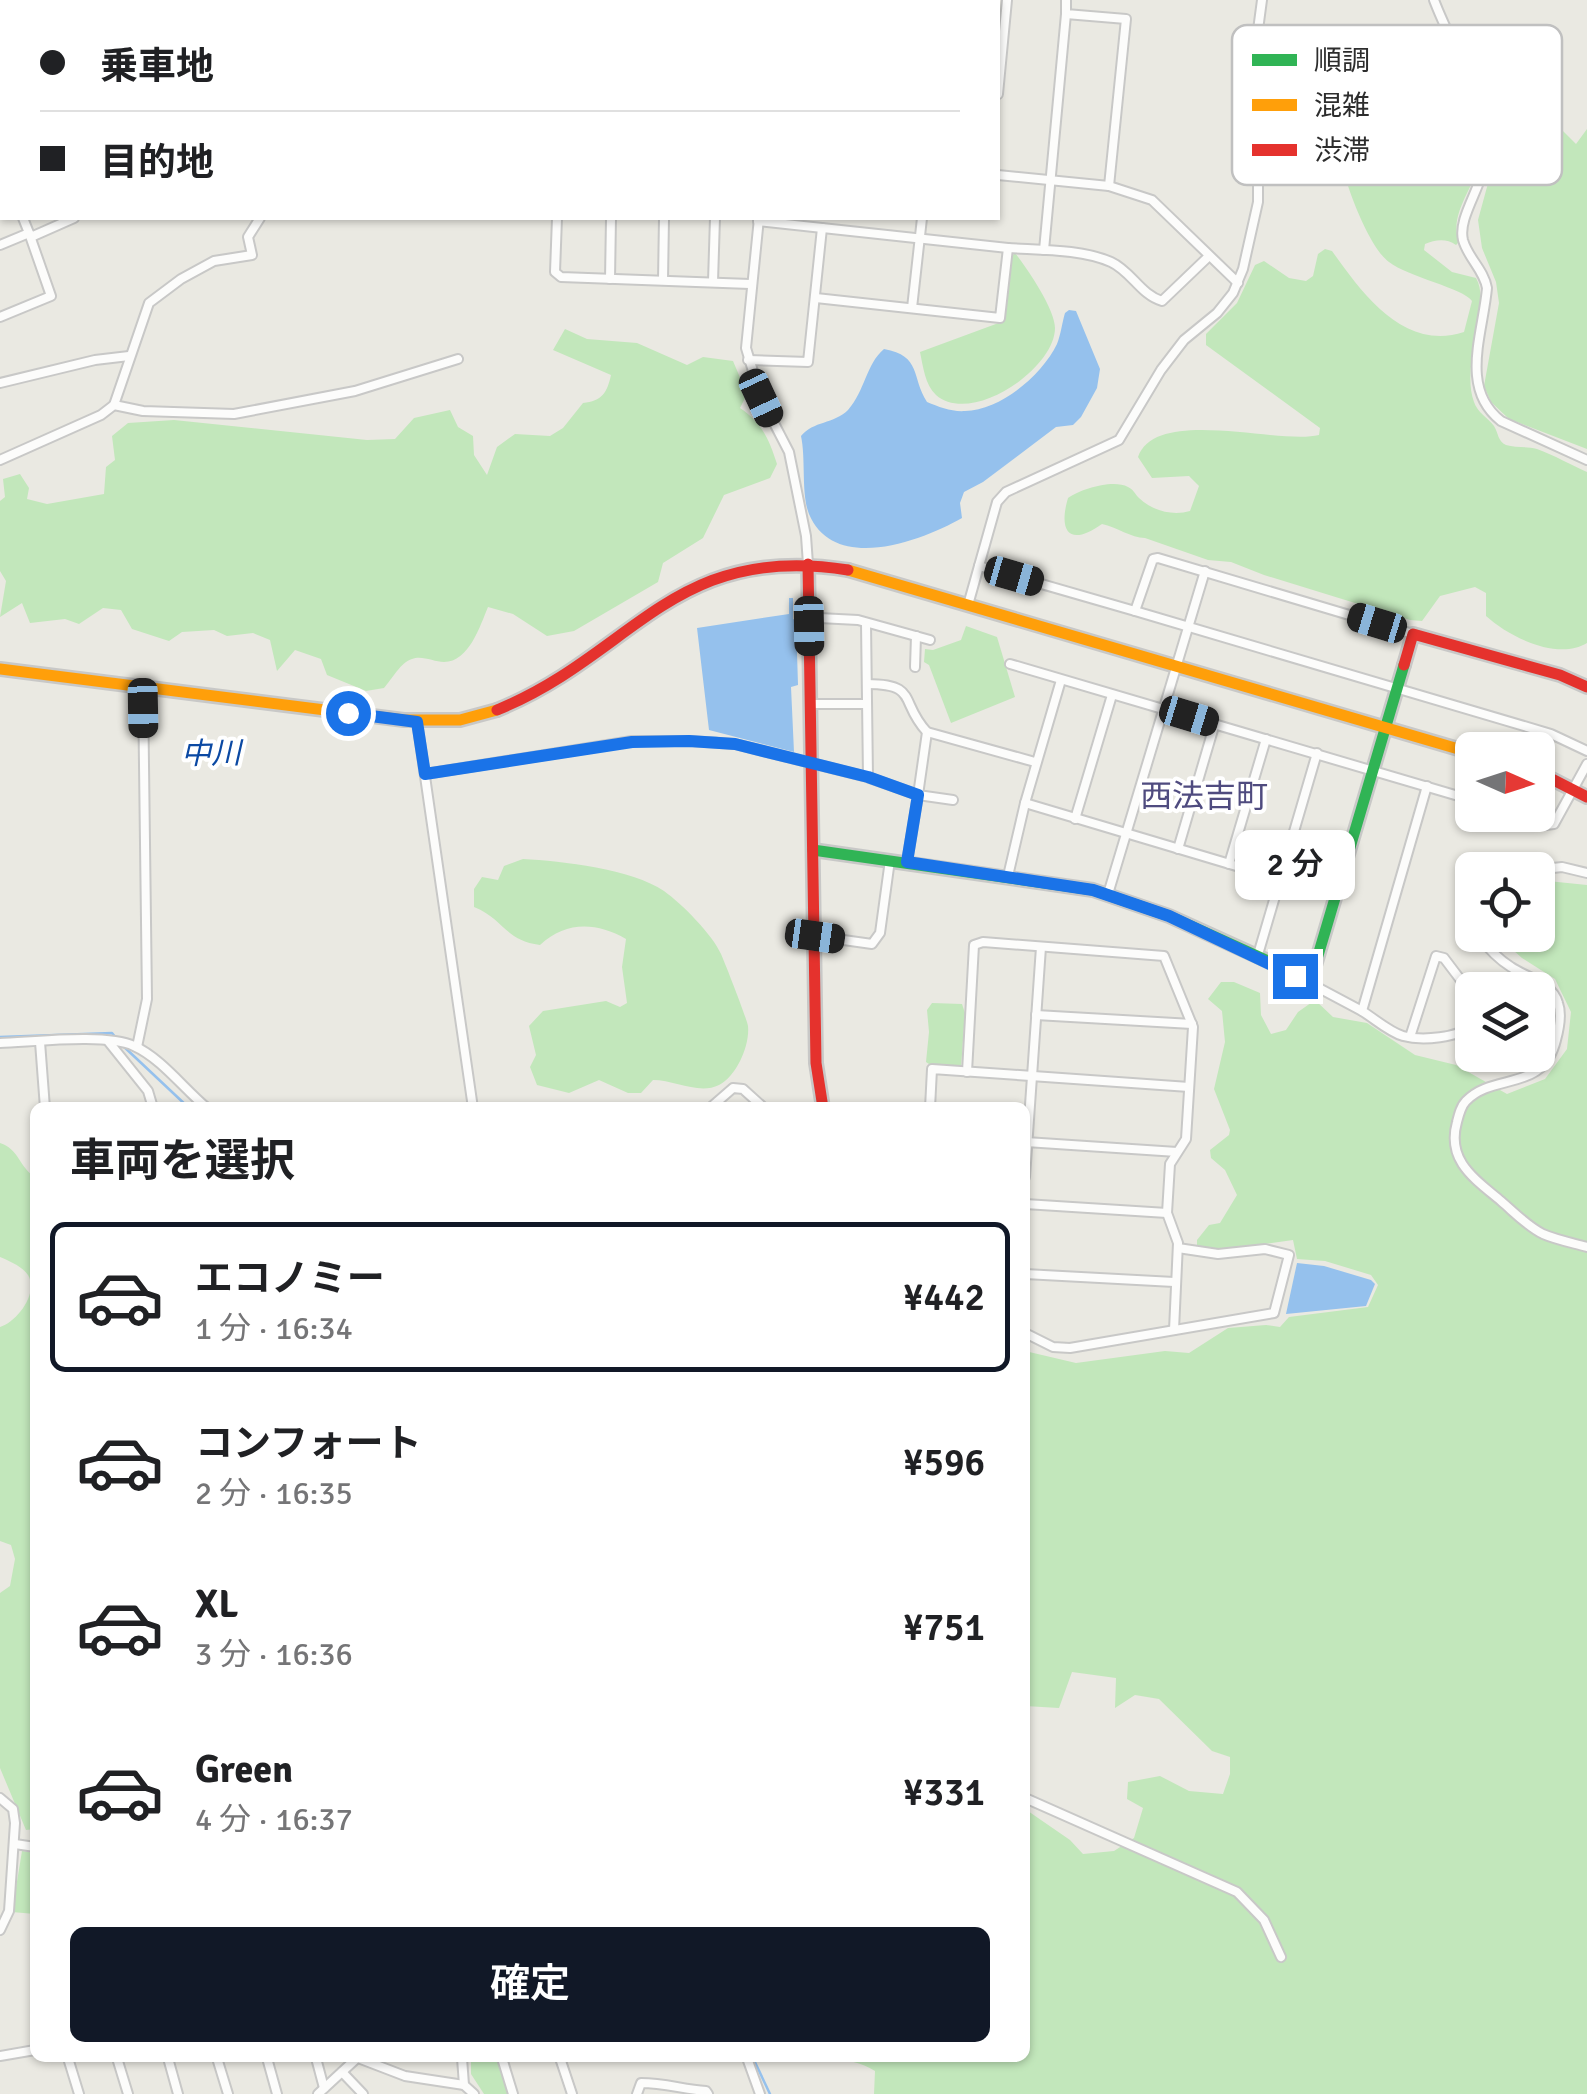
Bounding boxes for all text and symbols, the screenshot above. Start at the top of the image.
legend [1232,25,1562,185]
text: 乗車地 [100,43,214,90]
text: 順調 [1314,44,1370,78]
text: 混雑 [1314,89,1370,123]
text: 渋滞 [1314,134,1370,168]
text: 目的地 [100,139,214,186]
car [735,364,787,432]
car [981,553,1047,599]
car [793,596,825,656]
car [1344,600,1410,646]
car [127,678,159,738]
route start [326,691,371,736]
car [1156,693,1222,739]
north arrow [1455,732,1555,832]
map controls [1455,732,1555,1072]
water label: 中川 [181,735,244,773]
district label: 西法吉町 [1140,777,1268,816]
callout: 2 分 [1235,831,1355,901]
text: 2 分 [1267,845,1323,884]
button: locate [1455,852,1555,952]
car [783,917,847,955]
route end [1273,954,1318,999]
button: layers [1455,972,1555,1072]
text: 車両を選択 [70,1134,295,1189]
icon: car [75,1252,165,1342]
text: エコノミー [195,1255,385,1302]
text: ¥442 [903,1274,985,1321]
text: 1 分 · 16:34 [195,1309,353,1348]
icon: car [75,1417,165,1507]
text: コンフォート [195,1420,422,1467]
text: ¥596 [903,1439,985,1486]
text: 2 分 · 16:35 [195,1474,353,1513]
text: XL [195,1581,238,1628]
icon: car [75,1582,165,1672]
text: ¥751 [903,1604,985,1651]
text: 3 分 · 16:36 [195,1635,353,1674]
text: Green [195,1746,293,1793]
icon: car [75,1747,165,1837]
text: ¥331 [903,1769,985,1816]
text: 4 分 · 16:37 [195,1800,353,1839]
button: 確定 [70,1927,990,2042]

